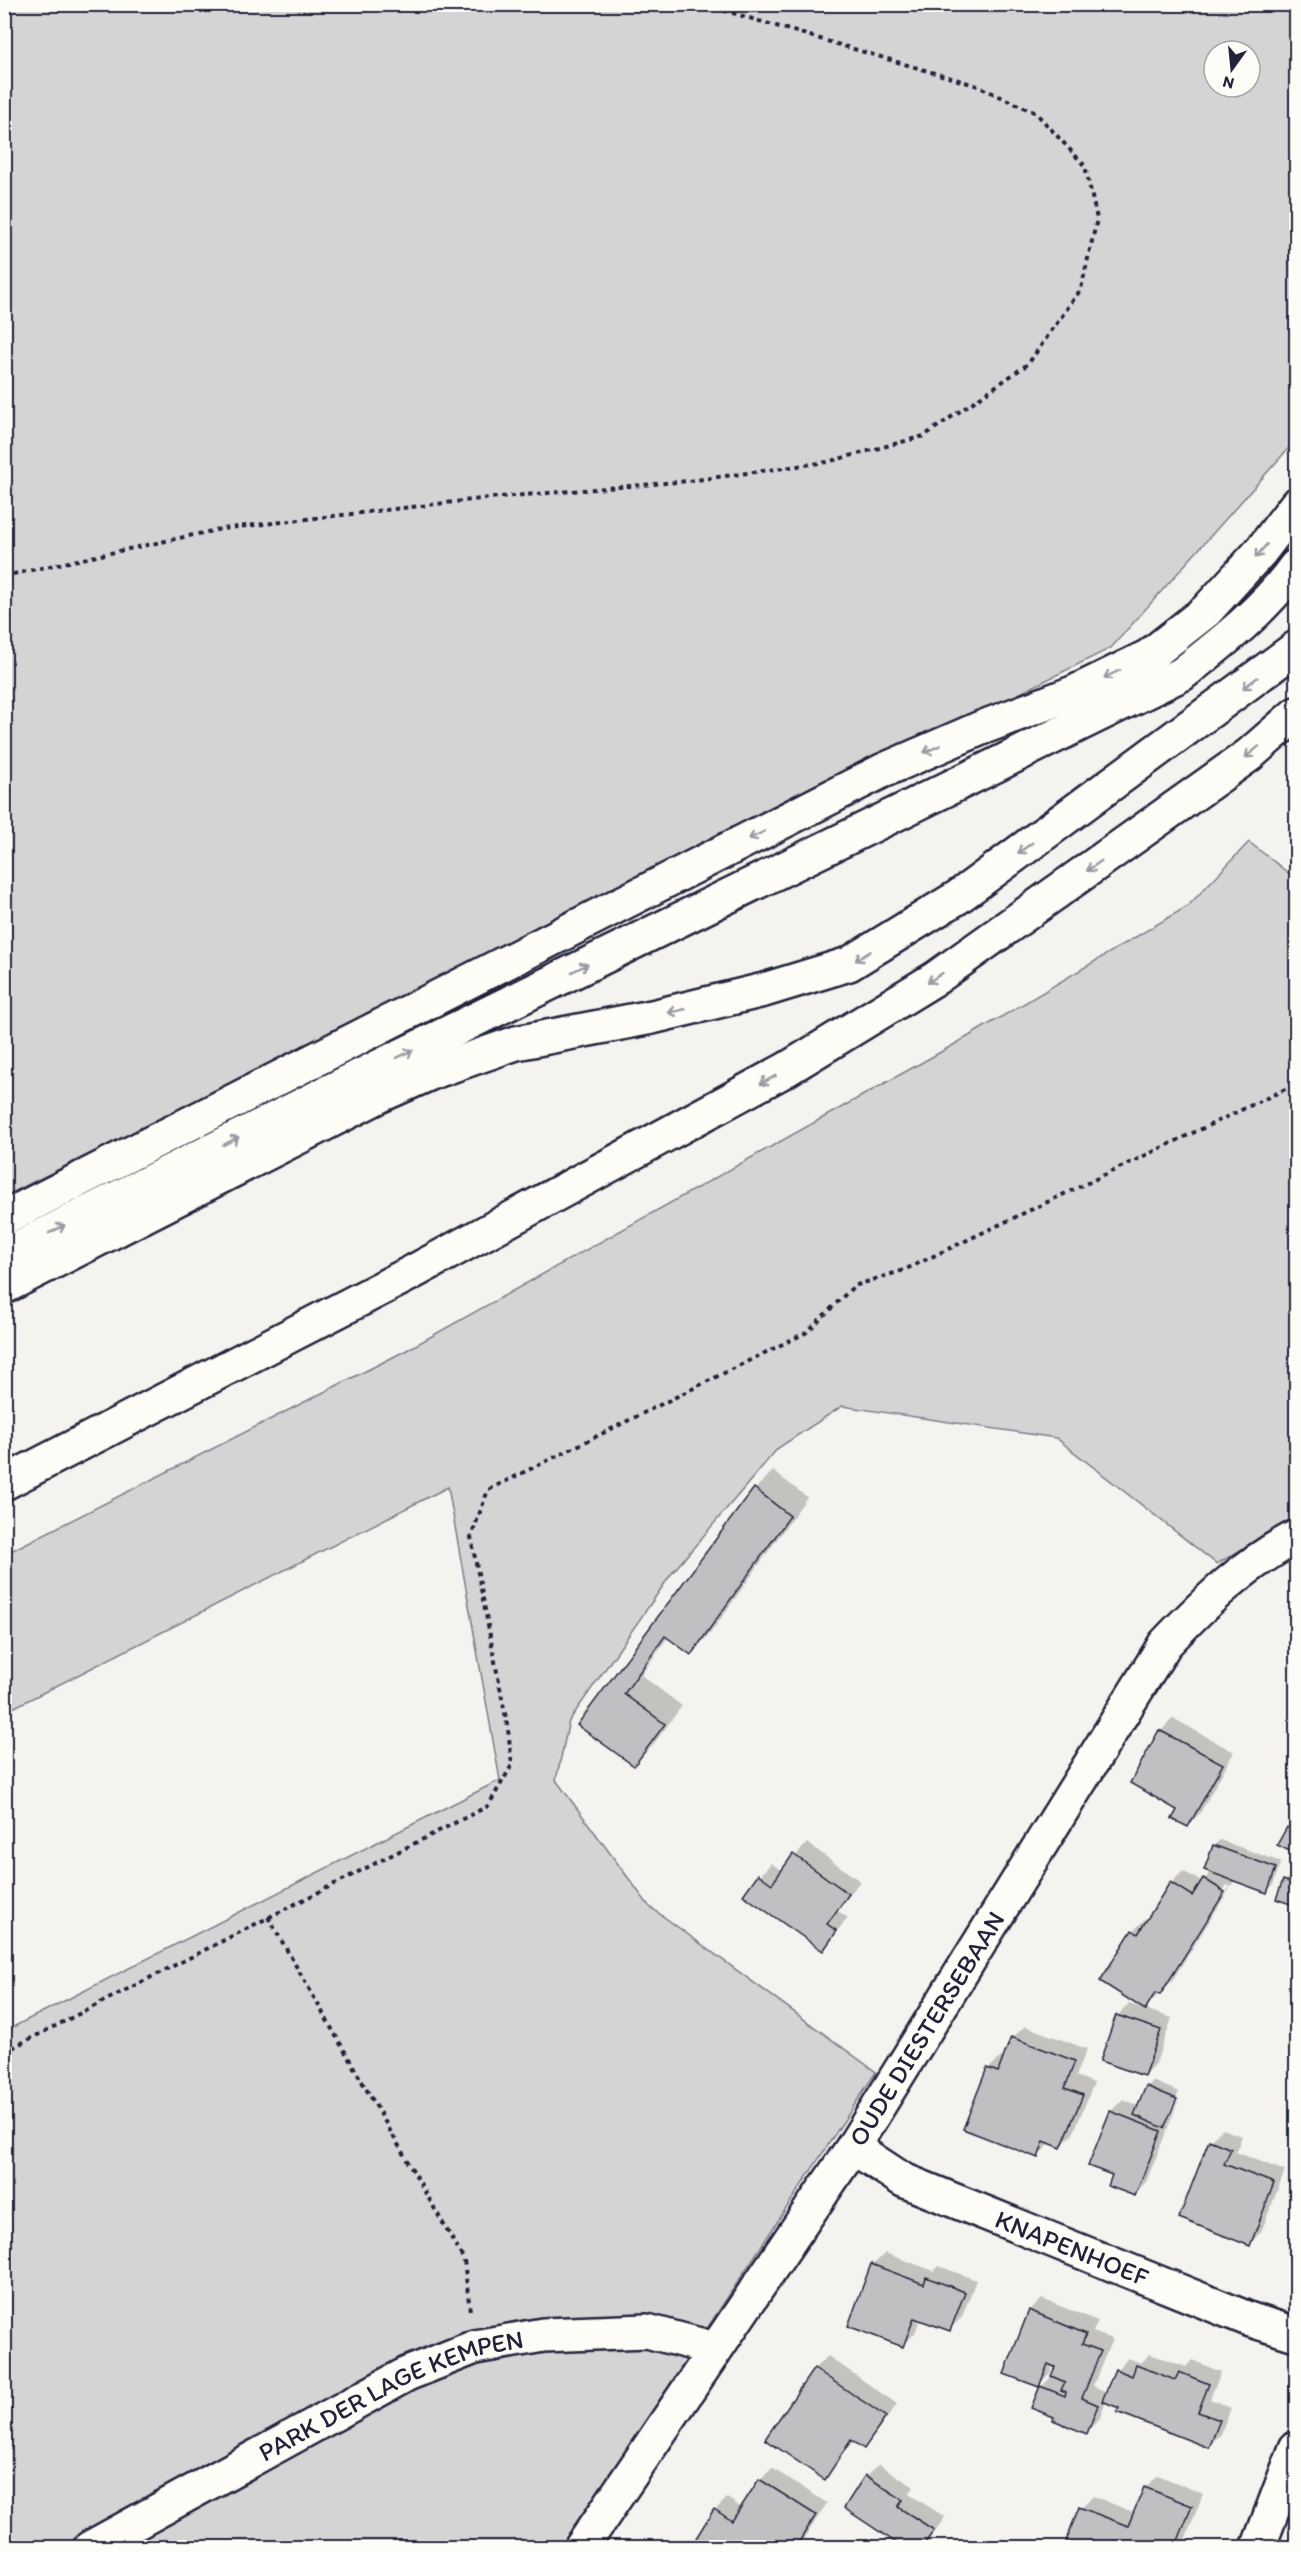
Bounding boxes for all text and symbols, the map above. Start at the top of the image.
north arrow [1202,39,1262,99]
text: N [1221,72,1236,94]
one-way arrow [1254,543,1267,559]
one-way arrow [1103,669,1121,680]
one-way arrow [1242,676,1258,689]
one-way arrow [923,744,941,756]
one-way arrow [1244,745,1260,758]
one-way arrow [748,829,766,841]
one-way arrow [1018,842,1034,854]
one-way arrow [1086,860,1102,872]
one-way arrow [855,950,872,962]
one-way arrow [571,962,589,974]
one-way arrow [926,972,943,985]
one-way arrow [667,1006,686,1018]
one-way arrow [396,1047,414,1059]
one-way arrow [760,1074,777,1086]
one-way arrow [221,1135,239,1146]
one-way arrow [47,1223,65,1234]
street label: OUDE DIESTERSEBAAN [842,1905,1011,2152]
street label: KNAPENHOEF [991,2203,1154,2293]
street label: PARK DER LAGE KEMPEN [253,2323,526,2468]

